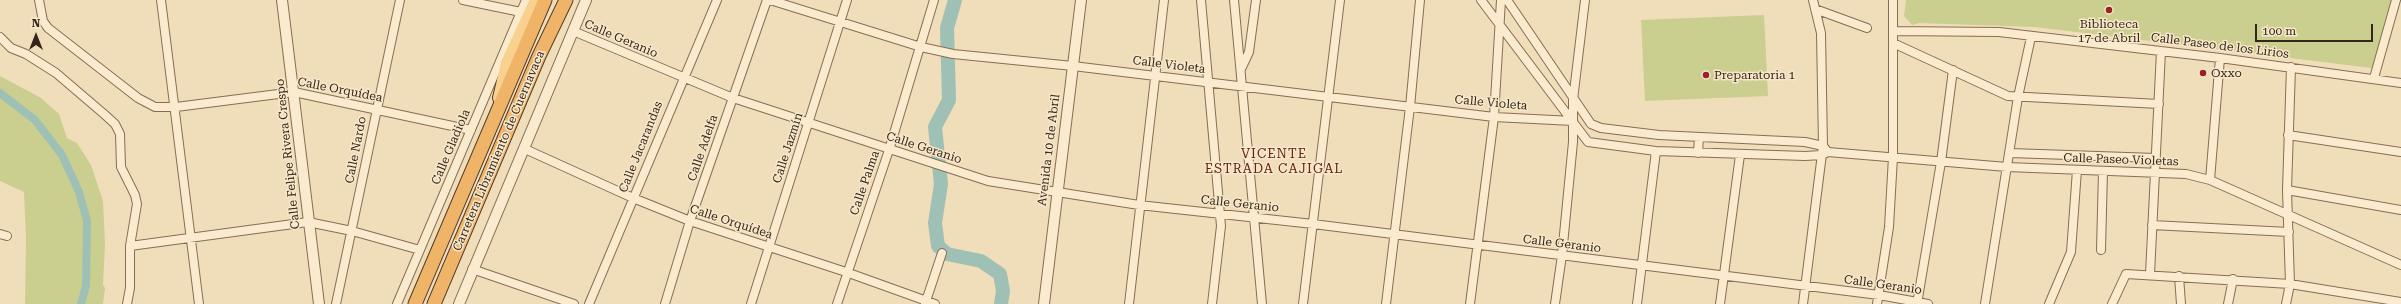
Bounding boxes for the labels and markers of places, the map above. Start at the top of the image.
marker: Biblioteca 17 de Abril [2104,5,2114,15]
place label: Biblioteca 17 de Abril [2078,17,2140,45]
place label: Oxxo [2211,66,2242,80]
place label: Preparatoria 1 [1714,68,1795,82]
marker: Oxxo [2198,68,2208,78]
marker: Preparatoria 1 [1701,70,1711,80]

